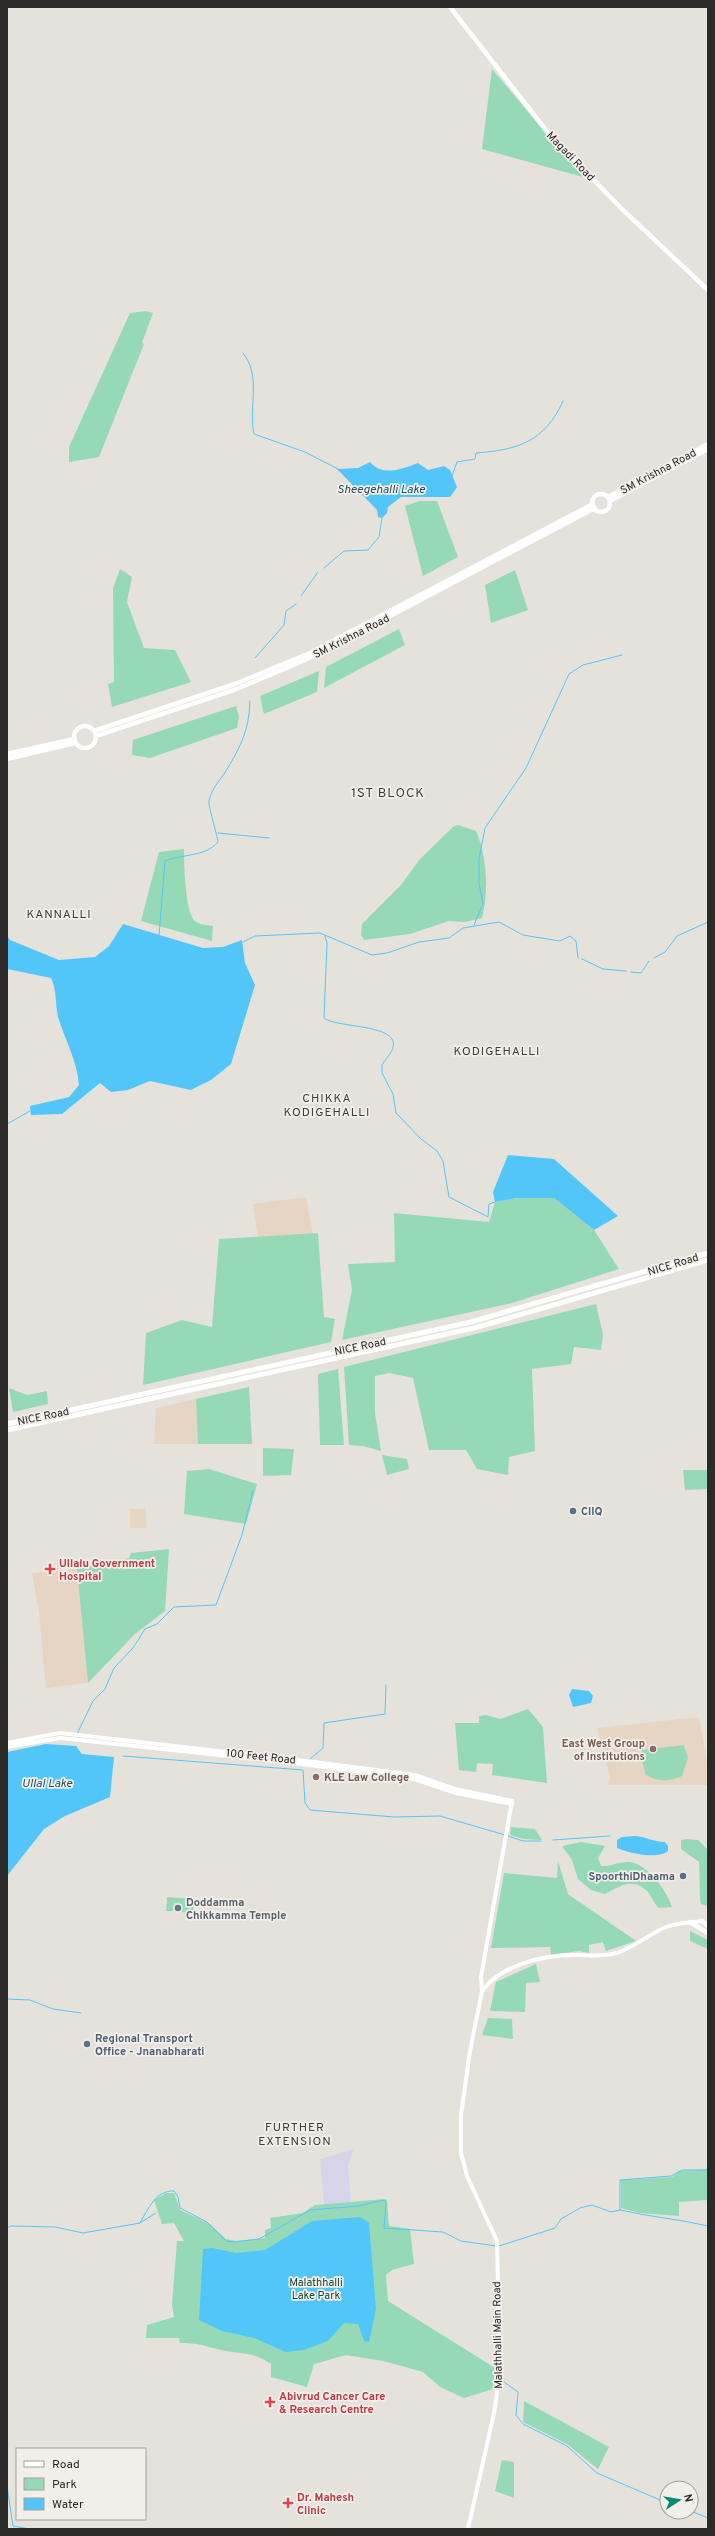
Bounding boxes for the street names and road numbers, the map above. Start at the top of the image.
street label: Magadi Road [543,129,597,184]
street label: SM Krishna Road [618,446,699,498]
street label: SM Krishna Road [311,612,392,662]
street label: NICE Road [646,1251,700,1279]
street label: NICE Road [333,1335,387,1359]
street label: NICE Road [16,1405,70,1429]
street label: 100 Feet Road [225,1746,297,1768]
street label: Malathhalli Main Road [490,2281,506,2389]

